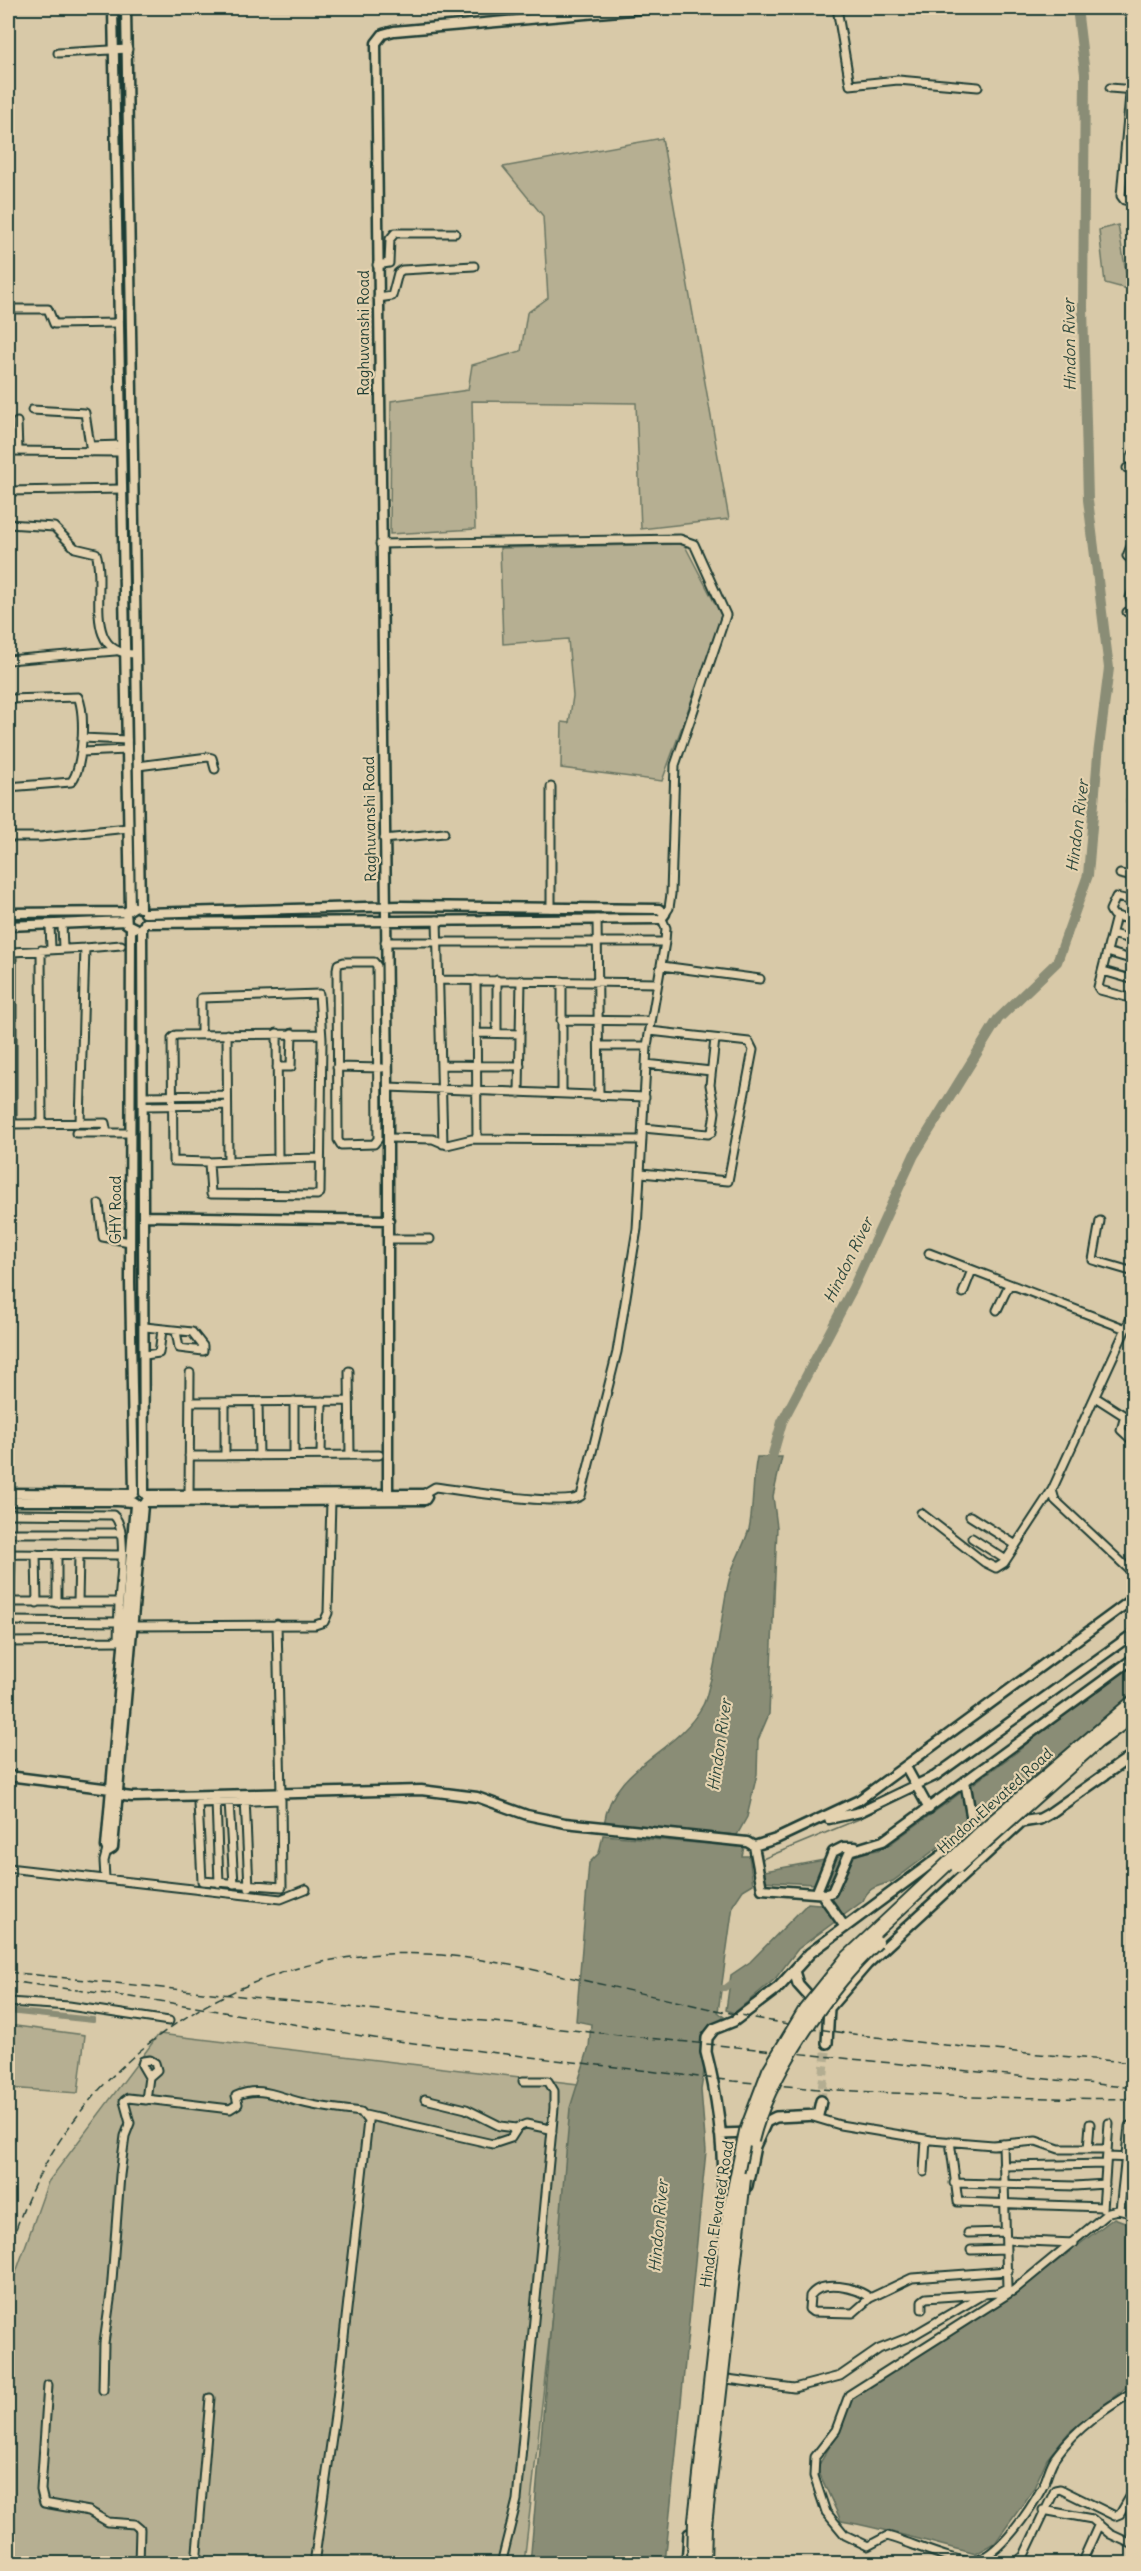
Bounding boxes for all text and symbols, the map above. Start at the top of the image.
street label: Raghuvanshi Road [354,270,373,396]
water label: Hindon River [1058,296,1080,391]
street label: Raghuvanshi Road [359,756,380,882]
water label: Hindon River [1061,776,1093,873]
street label: GHY Road [106,1175,125,1244]
water label: Hindon River [819,1212,878,1306]
water label: Hindon River [703,1695,736,1792]
street label: Hindon Elevated Road [933,1744,1056,1858]
street label: Hindon Elevated Road [695,2139,738,2289]
water label: Hindon River [644,2177,672,2273]

